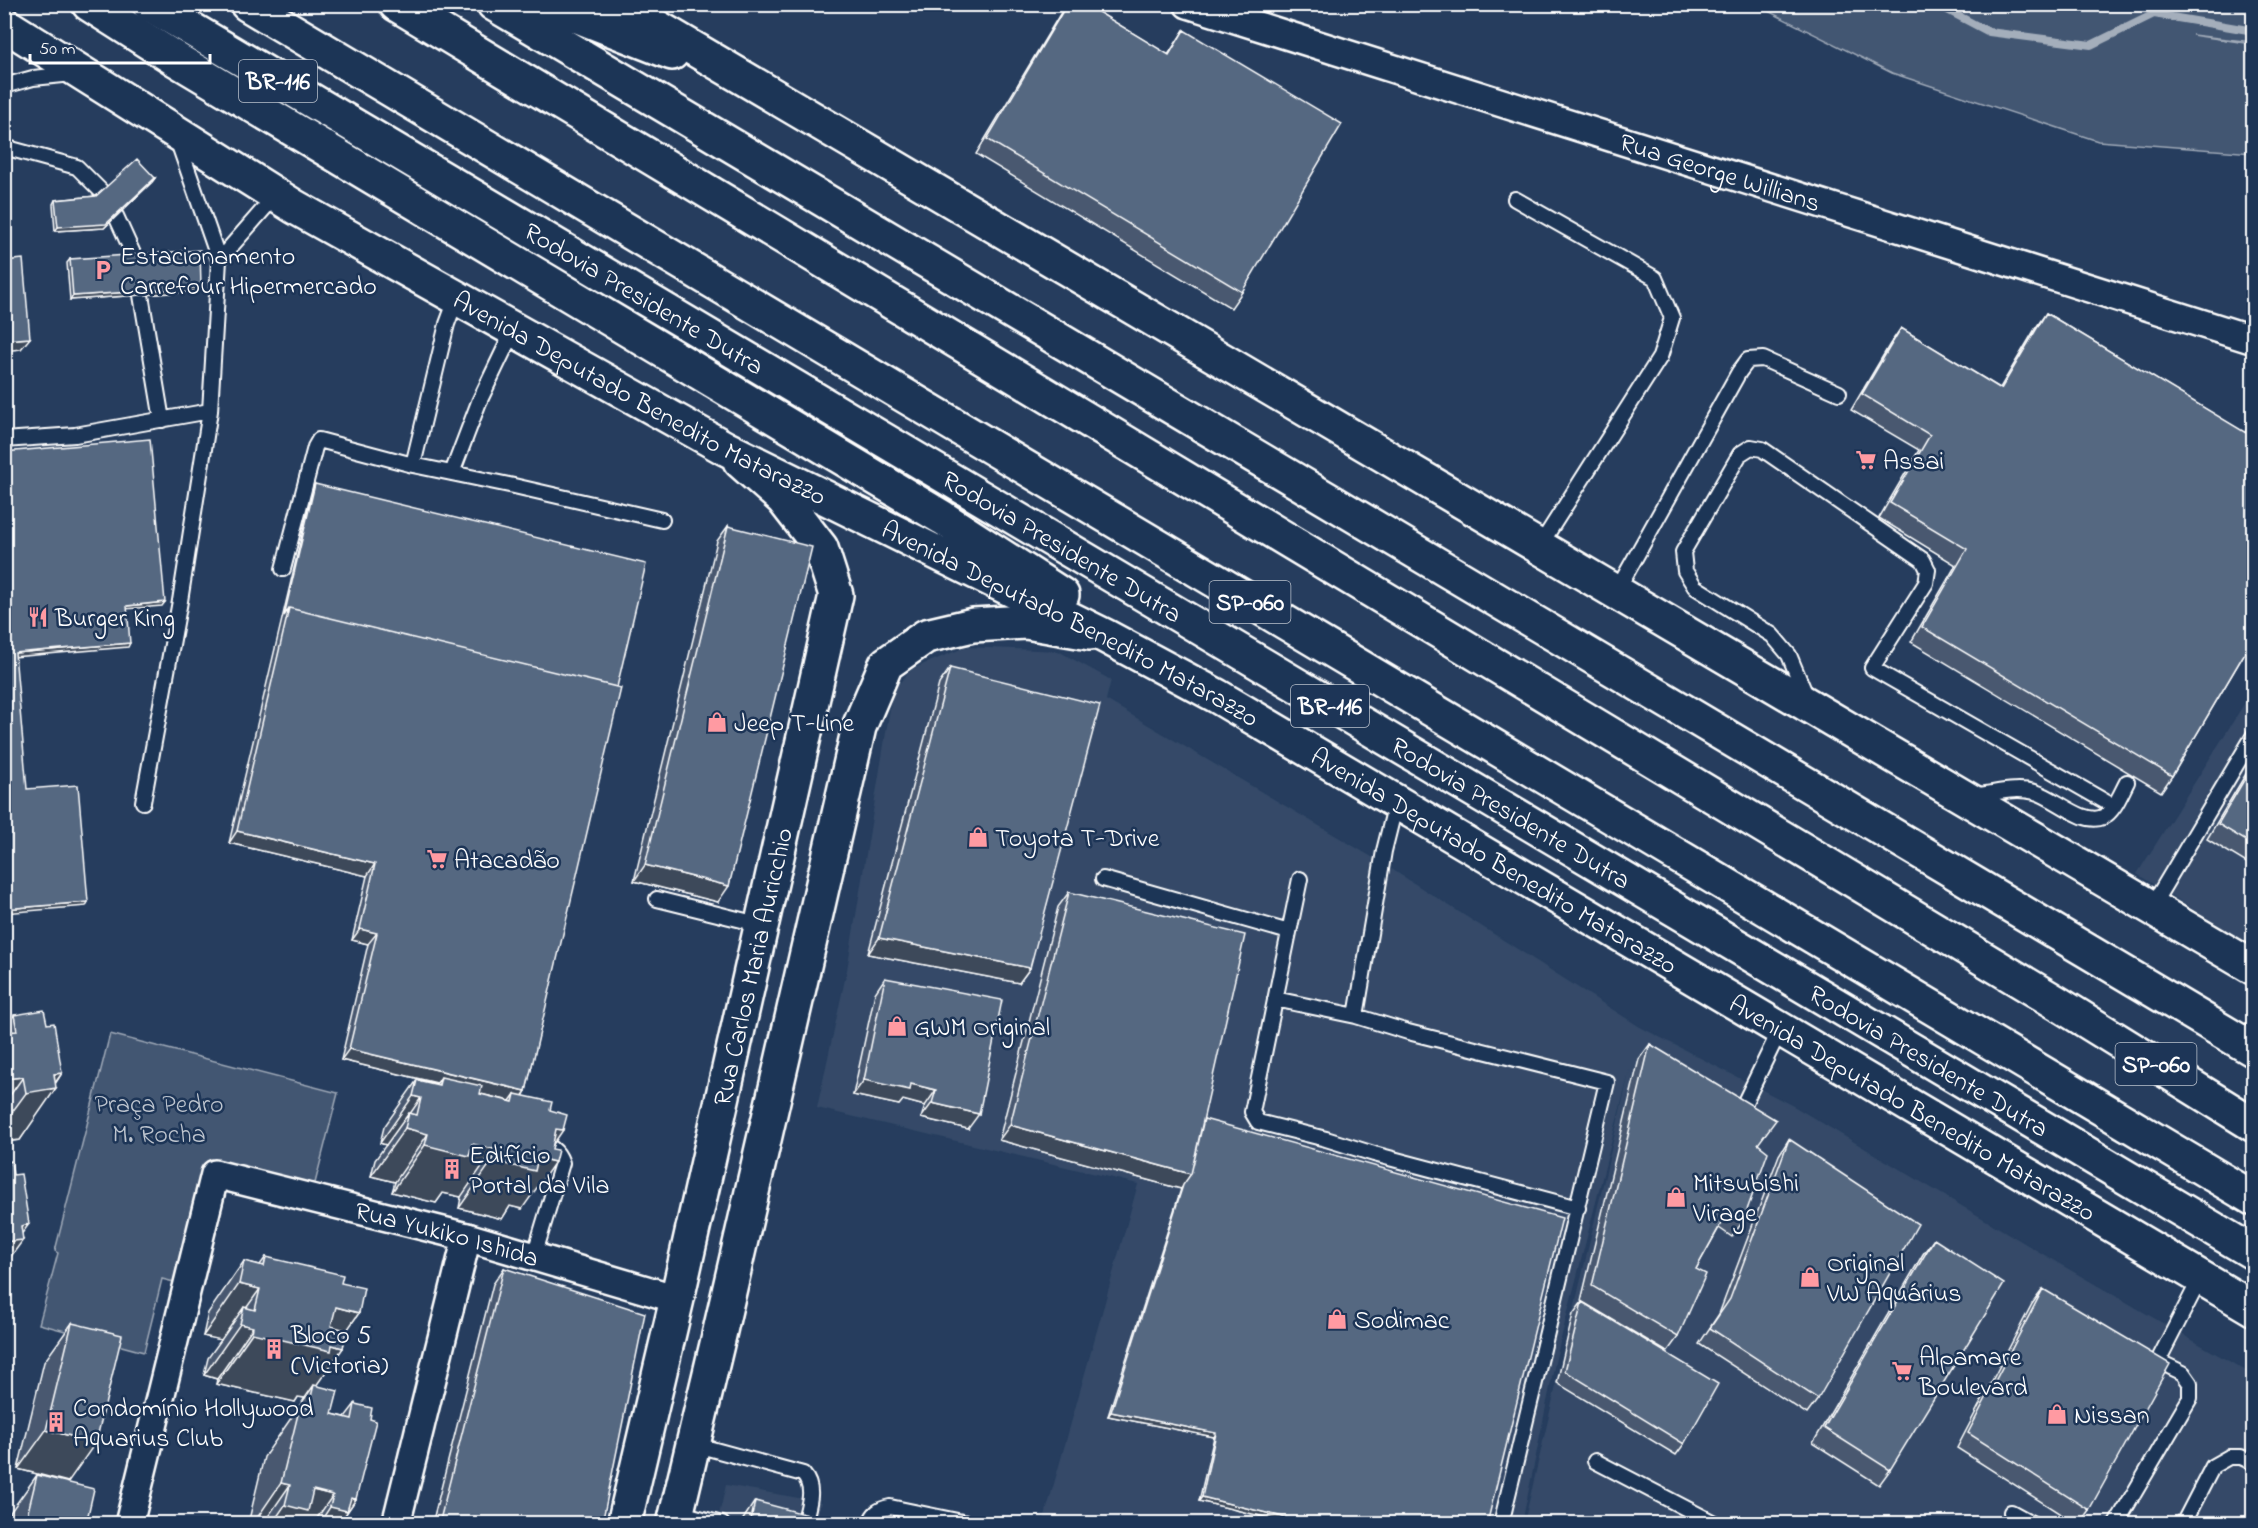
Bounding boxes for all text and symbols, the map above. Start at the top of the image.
scale bar [30,27,210,65]
text: 50 m [39,37,76,63]
road number: BR-116 [239,60,317,102]
street label: Rua George Willians [1614,125,1825,224]
street label: Rodovia Presidente Dutra [516,214,770,387]
place label: Estacionamento Carrefour Hipermercado [120,239,377,307]
parking icon: Estacionamento Carrefour Hipermercado [91,258,115,282]
street label: Avenida Deputado Benedito Matarazzo [445,283,832,517]
place label: Assai [1883,444,1944,482]
supermarket icon: Assai [1854,448,1878,472]
street label: Rodovia Presidente Dutra [934,462,1188,635]
street label: Avenida Deputado Benedito Matarazzo [874,512,1265,739]
road number: SP-060 [1210,581,1290,623]
place label: Burger King [54,601,175,639]
restaurant icon: Burger King [26,605,50,629]
road number: BR-116 [1291,685,1369,727]
place label: Jeep T-Line [734,706,854,744]
shop icon: Jeep T-Line [705,710,729,734]
street label: Rodovia Presidente Dutra [1383,729,1637,901]
street label: Avenida Deputado Benedito Matarazzo [1302,739,1683,986]
place label: Toyota T-Drive [995,821,1160,859]
street label: Rua Carlos Maria Auricchio [705,824,805,1110]
shop icon: Toyota T-Drive [966,825,990,849]
place label: Atacadão [454,843,560,881]
supermarket icon: Atacadão [425,847,449,871]
street label: Rodovia Presidente Dutra [1800,977,2055,1149]
street label: Avenida Deputado Benedito Matarazzo [1721,987,2102,1233]
place label: GWM Original [914,1010,1050,1048]
shop icon: GWM Original [885,1014,909,1038]
road number: SP-060 [2116,1043,2196,1085]
park label: Praça Pedro M. Rocha [94,1087,224,1155]
place label: Edifício Portal da Vila [469,1138,609,1206]
building icon: Edifício Portal da Vila [440,1157,464,1181]
place label: Mitsubishi Virage [1692,1166,1799,1234]
shop icon: Mitsubishi Virage [1664,1185,1688,1209]
street label: Rua Yukiko Ishida [350,1194,543,1279]
place label: Original VW Aquárius [1826,1246,1961,1314]
shop icon: Original VW Aquárius [1798,1265,1822,1289]
place label: Sodimac [1354,1303,1450,1341]
shop icon: Sodimac [1325,1307,1349,1331]
place label: Bloco 5 (Victoria) [290,1318,389,1386]
building icon: Bloco 5 (Victoria) [262,1337,286,1361]
place label: Alpamare Boulevard [1918,1340,2028,1408]
supermarket icon: Alpamare Boulevard [1890,1359,1914,1383]
place label: Condomínio Hollywood Aquarius Club [73,1391,314,1459]
place label: Nissan [2074,1398,2150,1436]
shop icon: Nissan [2045,1402,2069,1426]
building icon: Condomínio Hollywood Aquarius Club [44,1410,68,1434]

